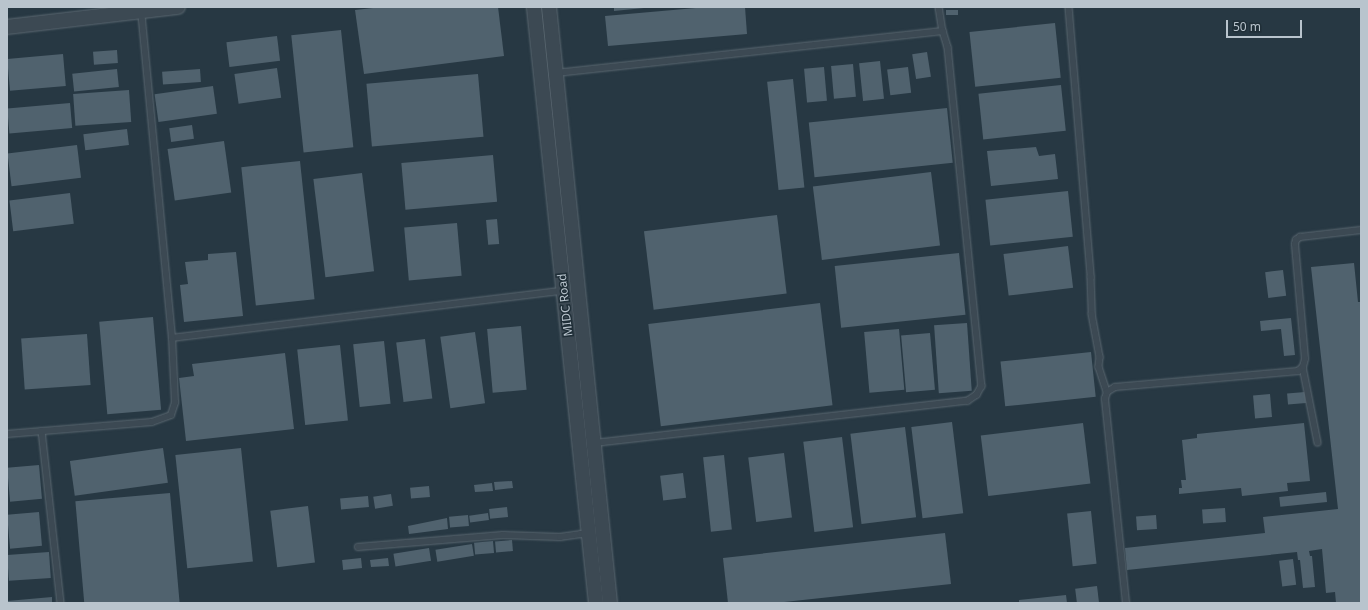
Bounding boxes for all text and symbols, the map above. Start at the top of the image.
scale bar [1228,12,1304,38]
text: 50 m [1233,18,1261,35]
street label: MIDC Road [555,273,575,337]

